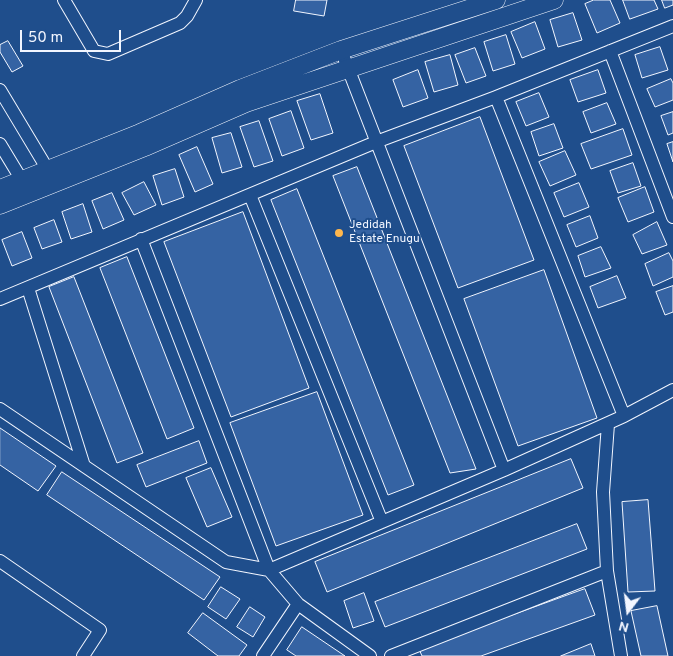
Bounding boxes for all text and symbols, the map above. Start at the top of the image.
scale bar [22,20,124,52]
text: 50 m [28,29,63,48]
place label: Jedidah Estate Enugu [349,219,420,247]
marker: Jedidah Estate Enugu [333,227,345,239]
north arrow [603,586,653,636]
text: N [617,616,631,635]

